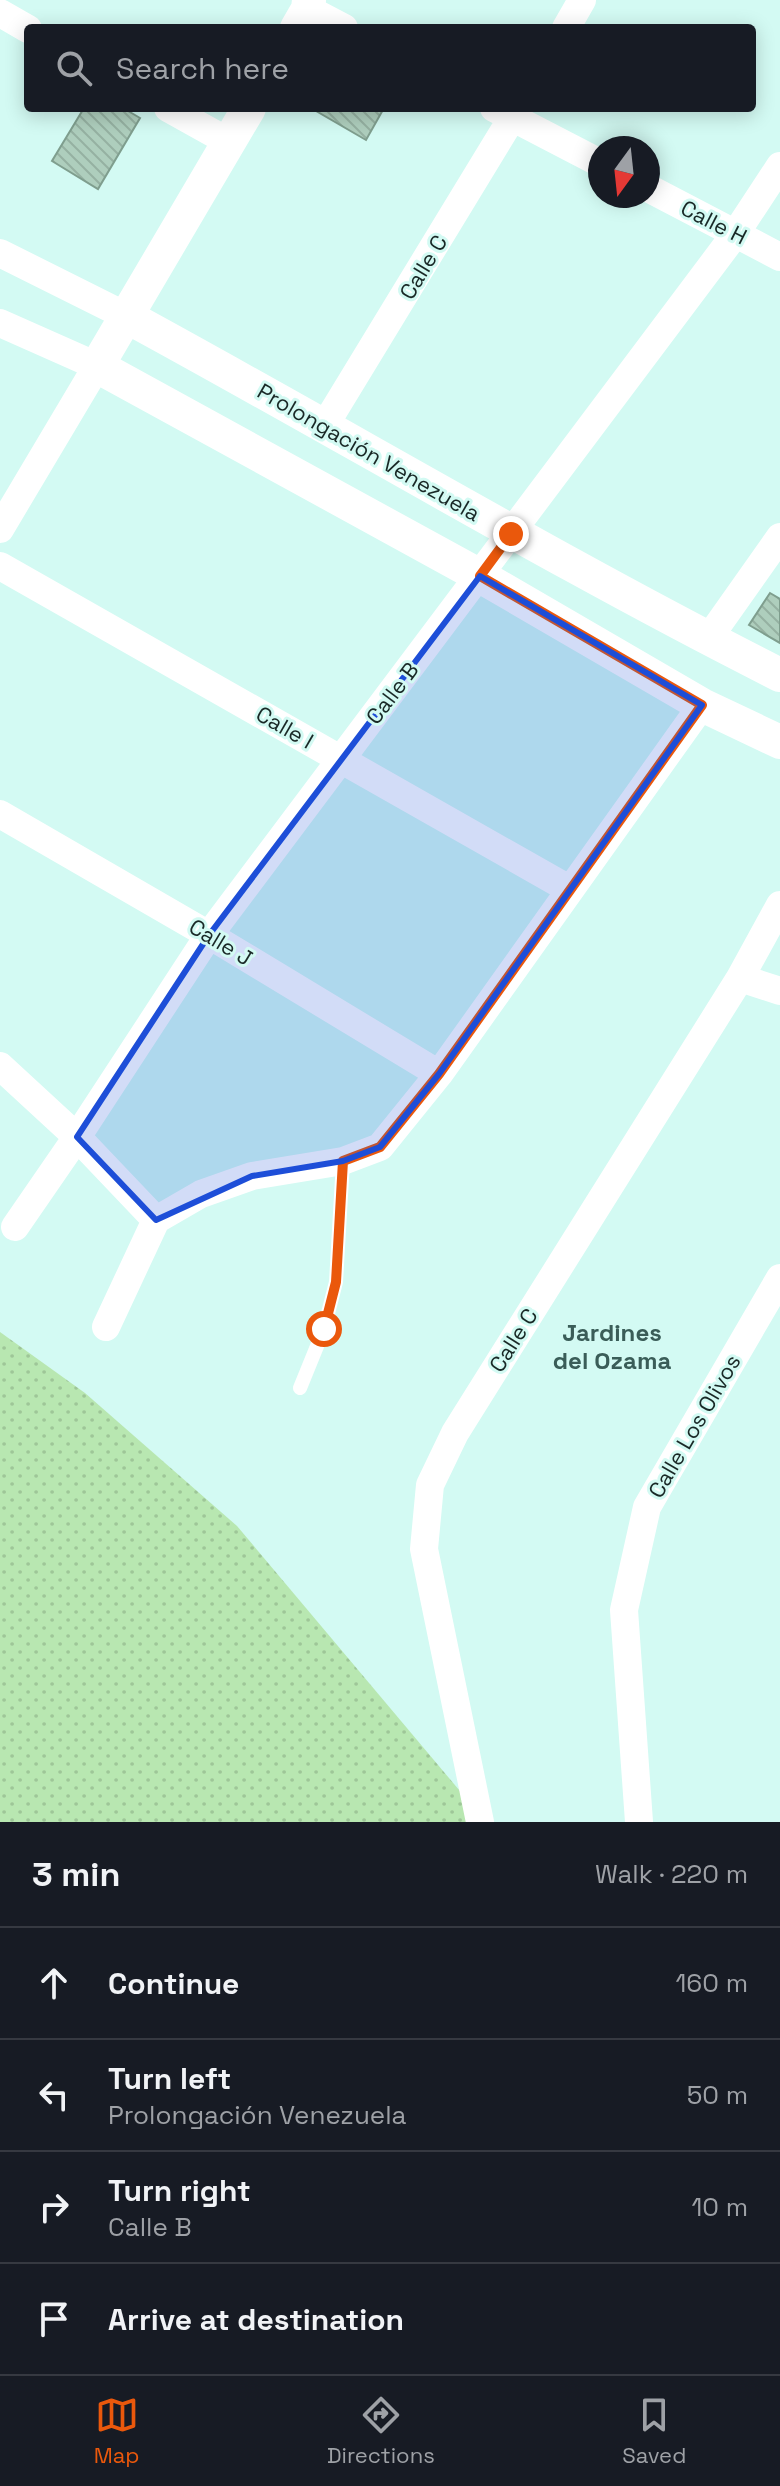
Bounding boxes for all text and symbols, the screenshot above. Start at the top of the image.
search box [24,24,756,112]
icon: search [52,46,96,90]
text: Search here [116,49,289,88]
north arrow [588,136,660,208]
street label: Calle H [676,193,752,251]
street label: Calle C [393,230,453,304]
street label: Prolongación Venezuela [253,377,486,527]
route end [493,516,529,552]
street label: Calle B [360,656,424,730]
street label: Calle I [251,699,319,755]
street label: Calle J [184,912,258,972]
street label: Calle C [482,1303,544,1377]
route start [306,1311,342,1347]
district label: Jardines del Ozama [553,1317,671,1376]
street label: Calle Los Olivos [642,1349,746,1503]
text: 3 min [32,1853,120,1896]
text: Walk · 220 m [595,1857,748,1891]
icon: ahead [32,1961,76,2005]
text: Continue [108,1964,239,2003]
text: 160 m [676,1966,748,2000]
text: Turn left [108,2059,231,2098]
icon: left [32,2073,76,2117]
text: 50 m [687,2078,748,2112]
text: Prolongación Venezuela [108,2098,407,2132]
text: Turn right [108,2171,251,2210]
icon: right [32,2185,76,2229]
text: 10 m [691,2190,748,2224]
text: Calle B [108,2210,192,2244]
icon: arrive [32,2297,76,2341]
text: Arrive at destination [108,2300,404,2339]
tab: Map [94,2393,140,2469]
tab: Directions [327,2393,435,2469]
tab: Saved [622,2393,686,2469]

